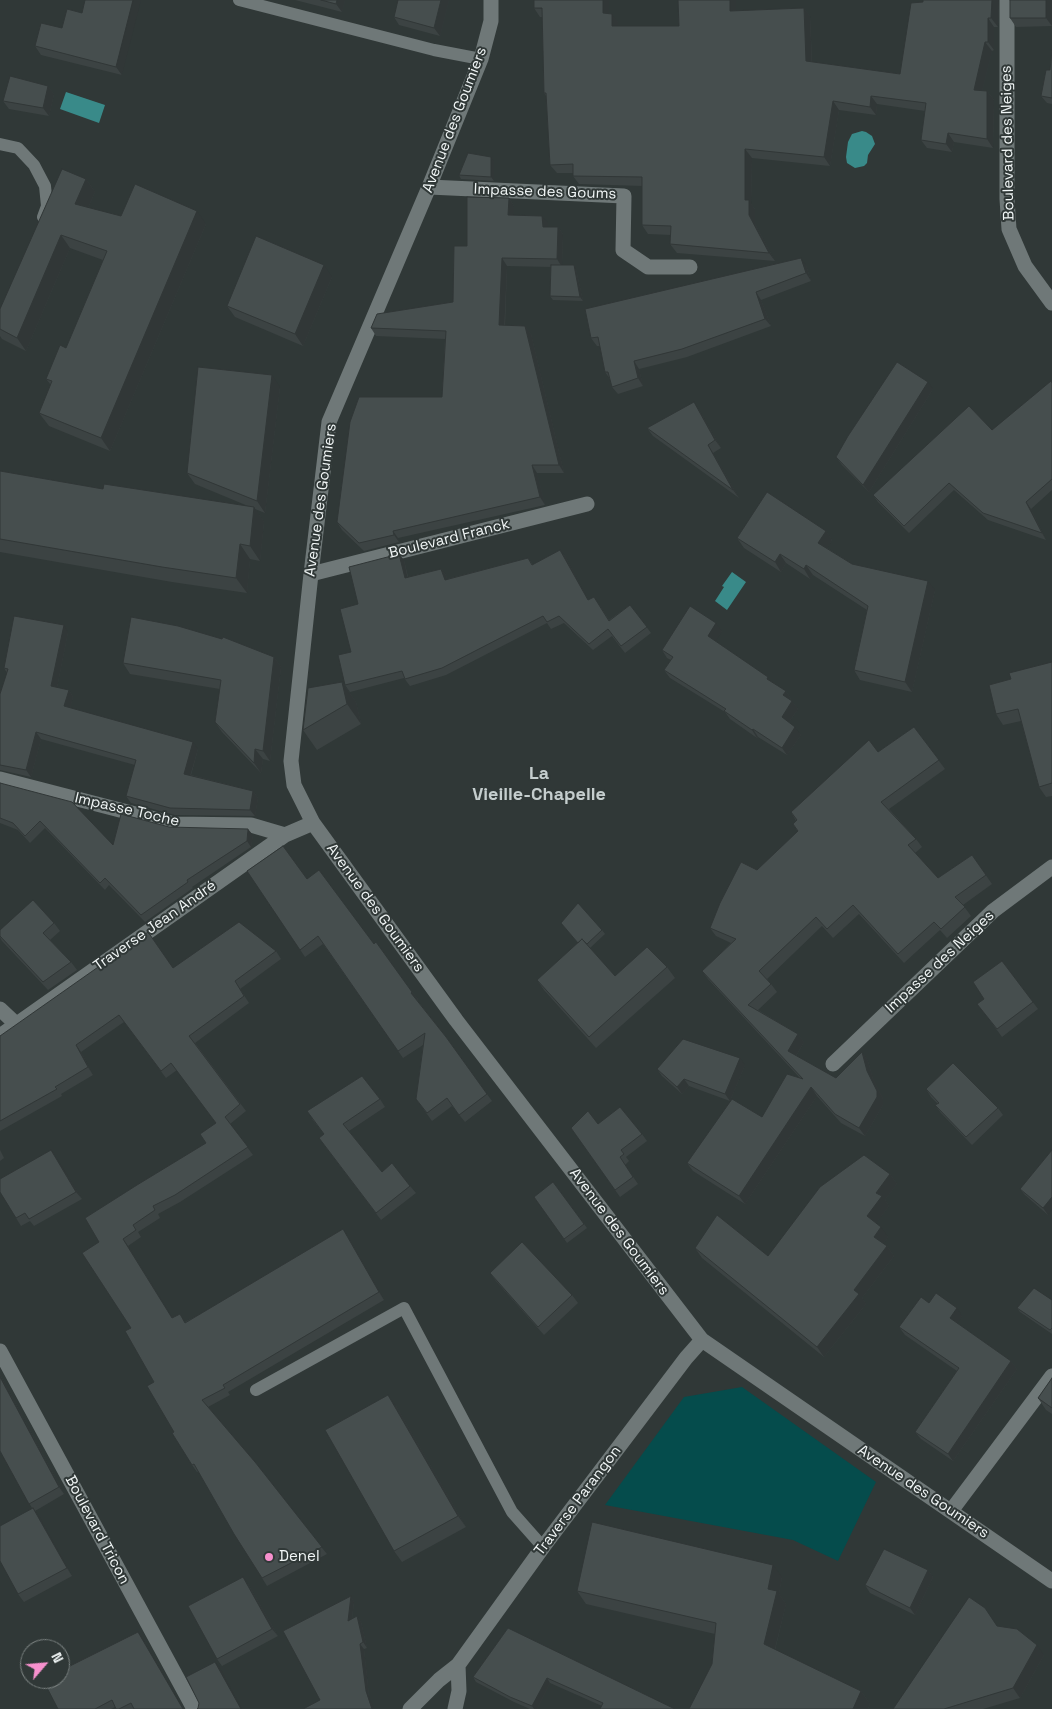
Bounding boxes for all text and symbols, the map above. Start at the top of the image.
street label: Avenue des Goumiers [419,45,491,195]
street label: Boulevard des Neiges [998,65,1018,221]
street label: Impasse des Goums [473,181,617,203]
street label: Avenue des Goumiers [301,422,341,578]
street label: Boulevard Franck [386,515,512,563]
district label: La Vieille-Chapelle [472,763,606,806]
street label: Impasse Toche [73,789,181,831]
street label: Avenue des Goumiers [322,840,428,976]
street label: Traverse Jean André [90,877,220,975]
street label: Impasse des Neiges [882,907,998,1017]
street label: Avenue des Goumiers [565,1165,673,1299]
street label: Avenue des Goumiers [854,1441,992,1543]
street label: Traverse Parangon [531,1443,625,1559]
street label: Boulevard Tricon [61,1473,133,1587]
place label: Denel [279,1548,320,1566]
marker: Denel [263,1551,275,1563]
north arrow [20,1639,70,1689]
text: N [47,1649,68,1666]

